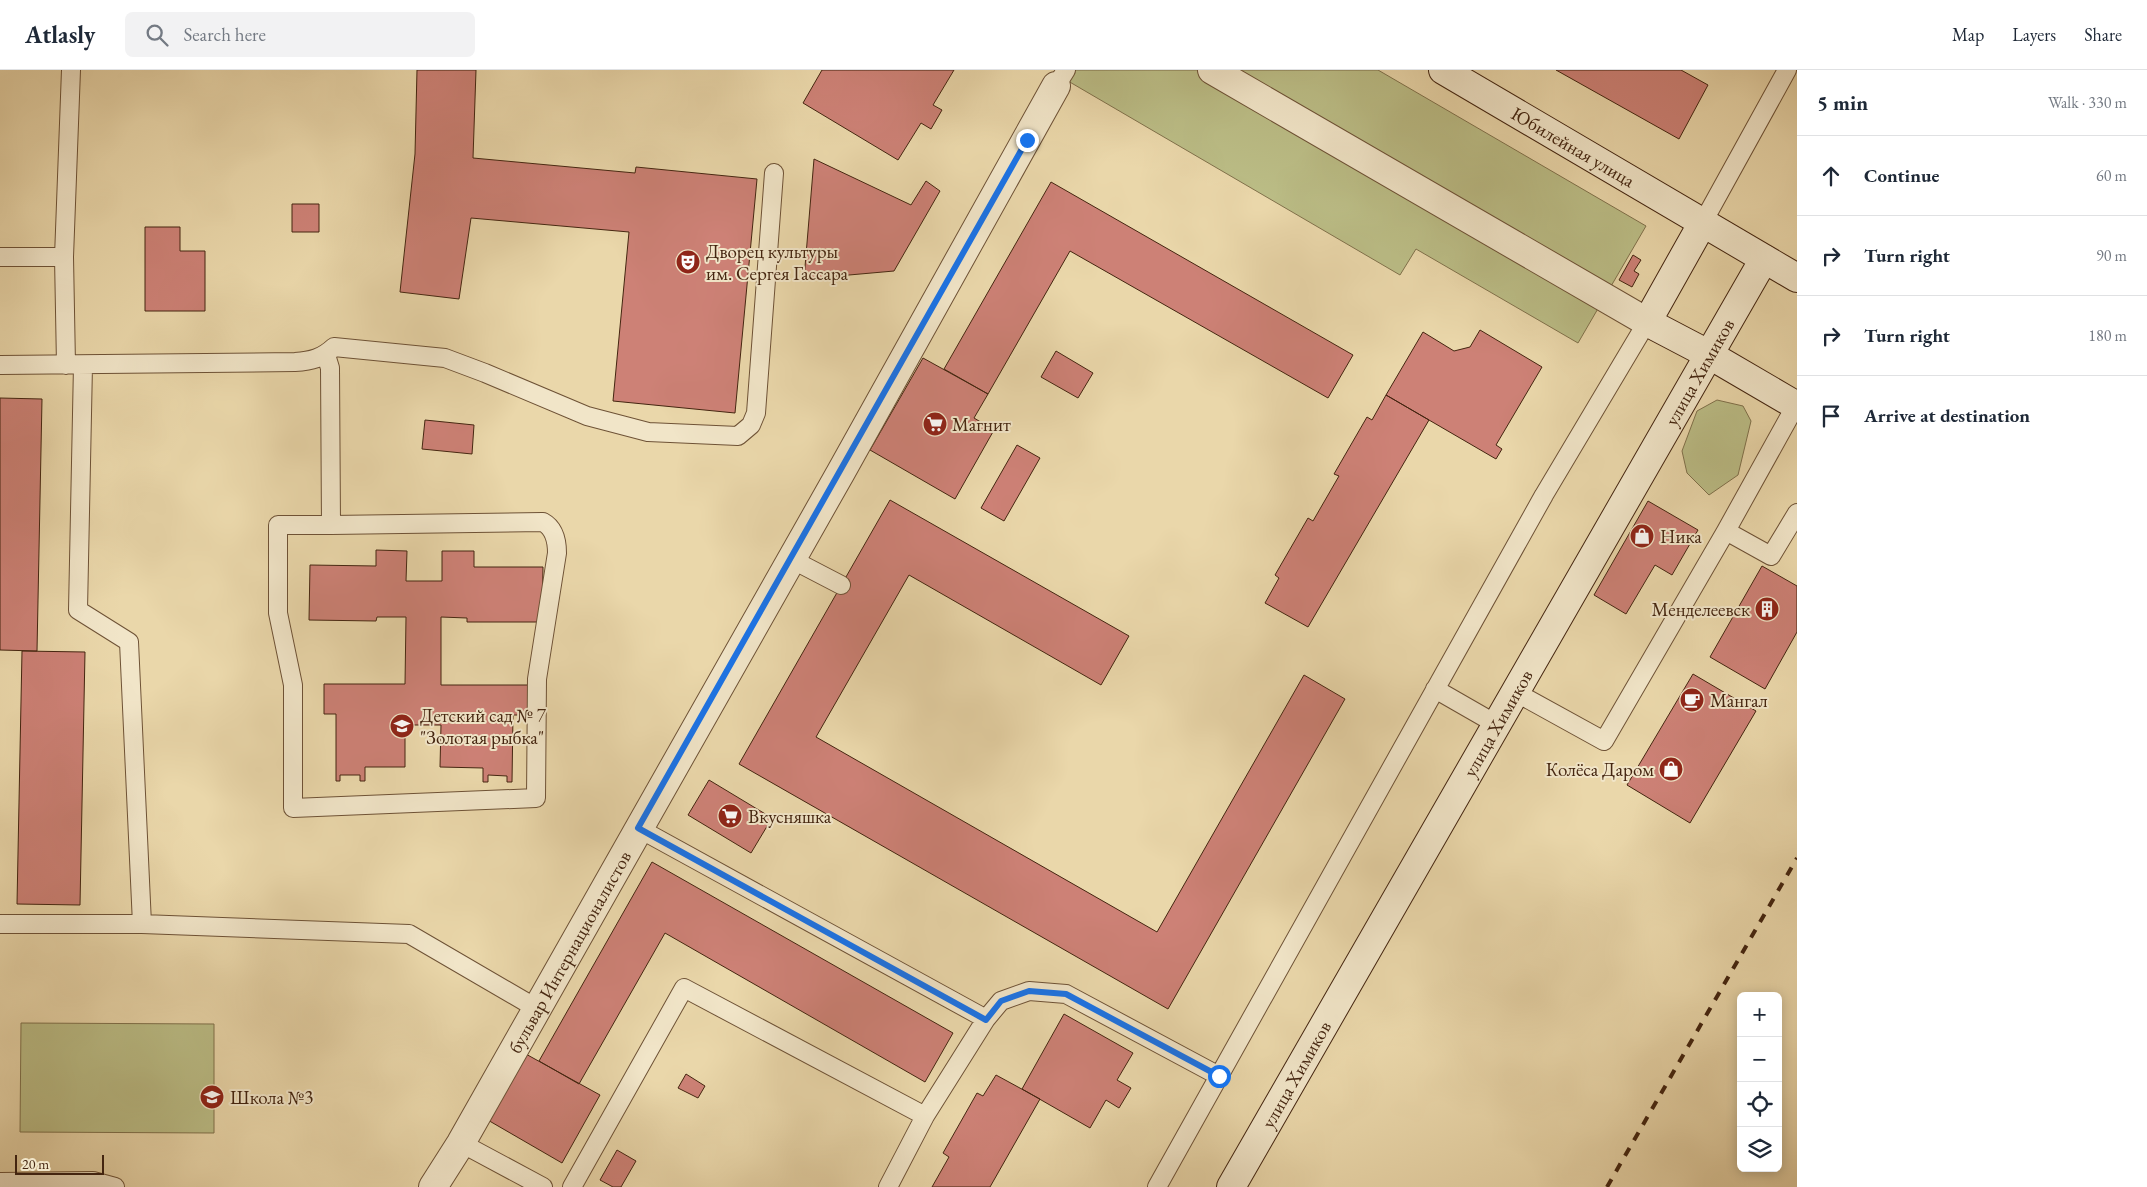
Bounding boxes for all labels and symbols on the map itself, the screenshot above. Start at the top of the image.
street label: Юбилейная улица [1507,100,1640,193]
route end [1016,129,1039,152]
place label: Дворец культуры им. Сергея Гассара [706,239,848,286]
theatre icon: Дворец культуры им. Сергея Гассара [675,249,701,275]
street label: улица Химиков [1658,314,1740,430]
supermarket icon: Магнит [922,411,948,437]
place label: Магнит [952,412,1011,437]
shop icon: Ника [1629,523,1655,549]
place label: Ника [1660,524,1702,549]
building icon: Менделеевск [1754,596,1780,622]
place label: Менделеевск [1652,597,1750,622]
street label: улица Химиков [1457,665,1538,781]
cafe icon: Мангал [1679,687,1705,713]
place label: Мангал [1710,688,1768,713]
place label: Детский сад № 7 "Золотая рыбка" [420,703,547,750]
school or university icon: Детский сад № 7 "Золотая рыбка" [389,713,415,739]
shop icon: Колёса Даром [1658,756,1684,782]
place label: Колёса Даром [1546,757,1654,782]
supermarket icon: Вкусняшка [717,803,743,829]
place label: Вкусняшка [748,804,832,829]
street label: бульвар Интернационалистов [502,846,637,1057]
street label: улица Химиков [1255,1016,1336,1132]
route start [1208,1065,1231,1088]
school or university icon: Школа №3 [199,1084,225,1110]
place label: Школа №3 [230,1085,313,1110]
scale bar [15,1152,104,1175]

